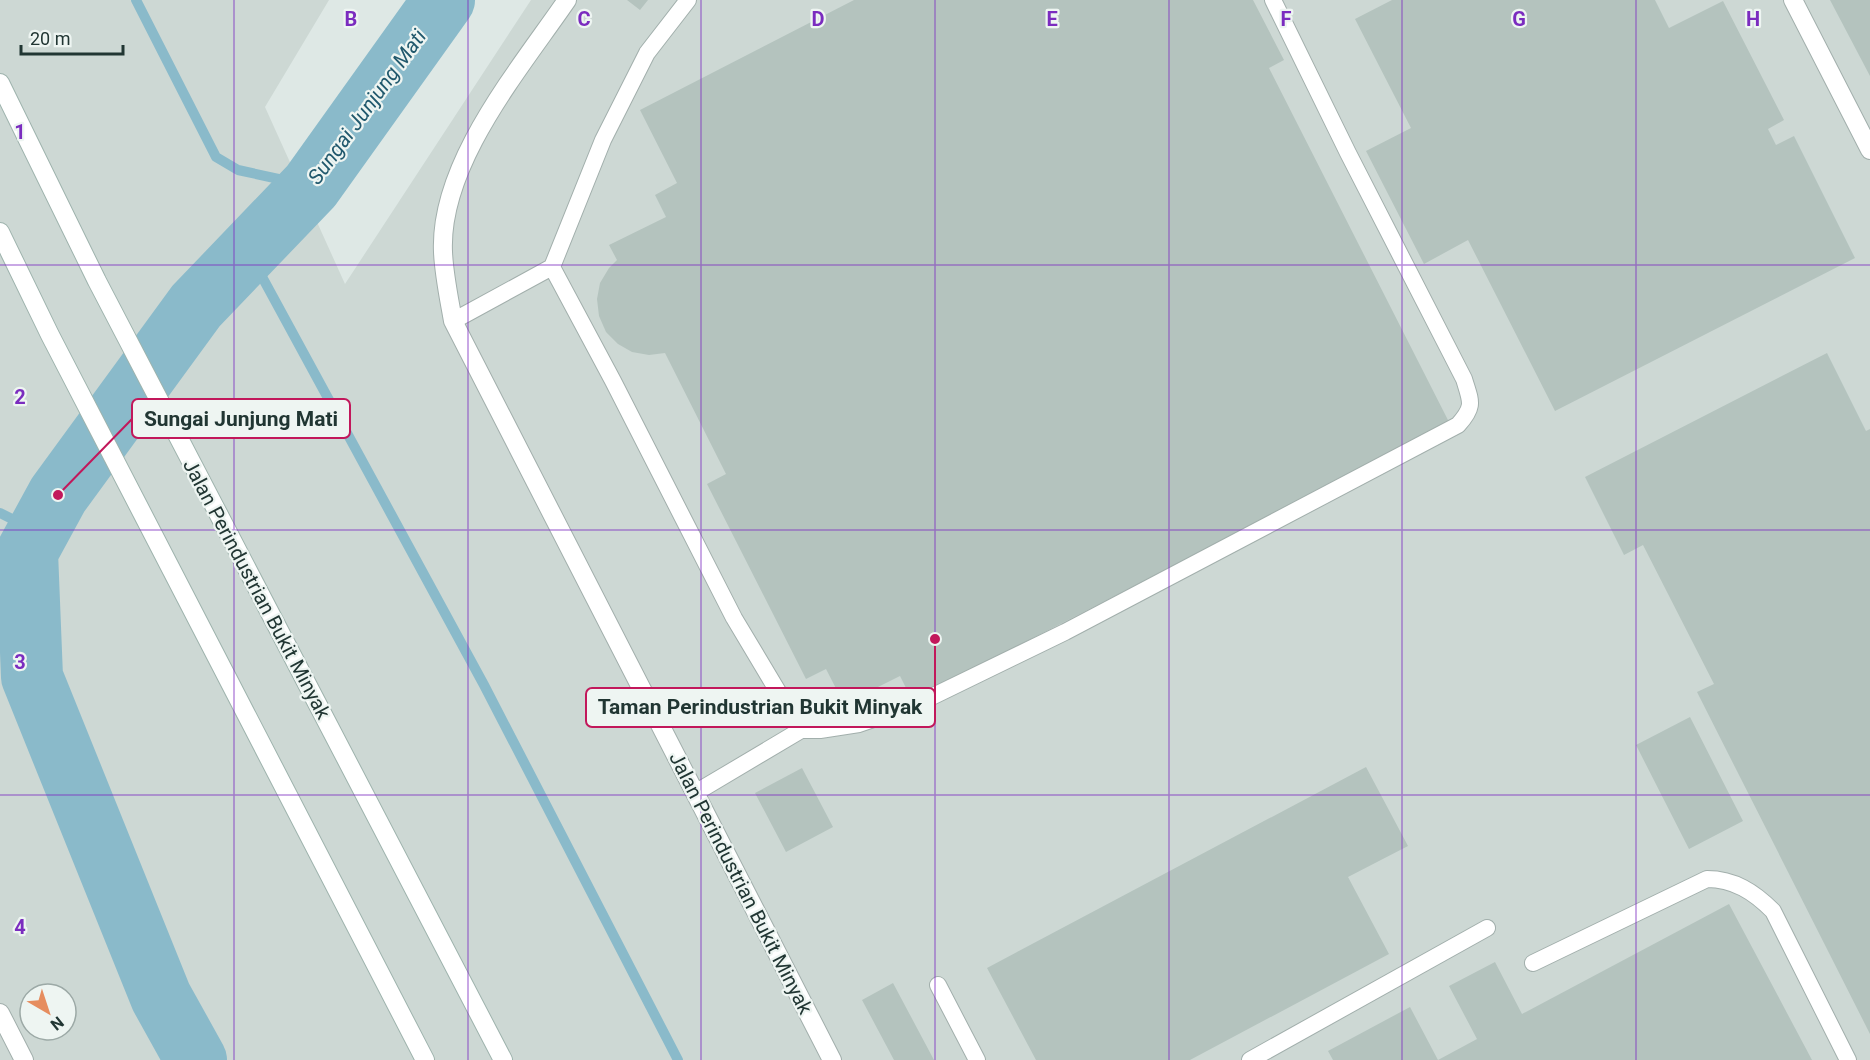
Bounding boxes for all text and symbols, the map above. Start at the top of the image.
text: B [345,7,357,31]
text: C [577,7,591,31]
text: D [812,7,825,31]
text: E [1046,7,1058,31]
text: F [1281,7,1292,31]
text: G [1512,7,1526,31]
text: H [1746,7,1760,31]
scale bar [21,18,123,56]
water label: Sungai Junjung Mati [303,25,431,189]
text: 20 m [30,28,70,49]
text: 1 [14,120,26,144]
text: 2 [14,385,26,409]
callout: Sungai Junjung Mati [132,399,350,438]
text: Sungai Junjung Mati [144,407,338,431]
street label: Jalan Perindustrian Bukit Minyak [178,455,336,724]
text: 3 [14,650,26,674]
callout: Taman Perindustrian Bukit Minyak [586,688,935,727]
text: Taman Perindustrian Bukit Minyak [598,695,923,719]
street label: Jalan Perindustrian Bukit Minyak [664,748,818,1019]
text: 4 [14,915,26,939]
north arrow [18,982,78,1042]
text: N [47,1012,67,1034]

